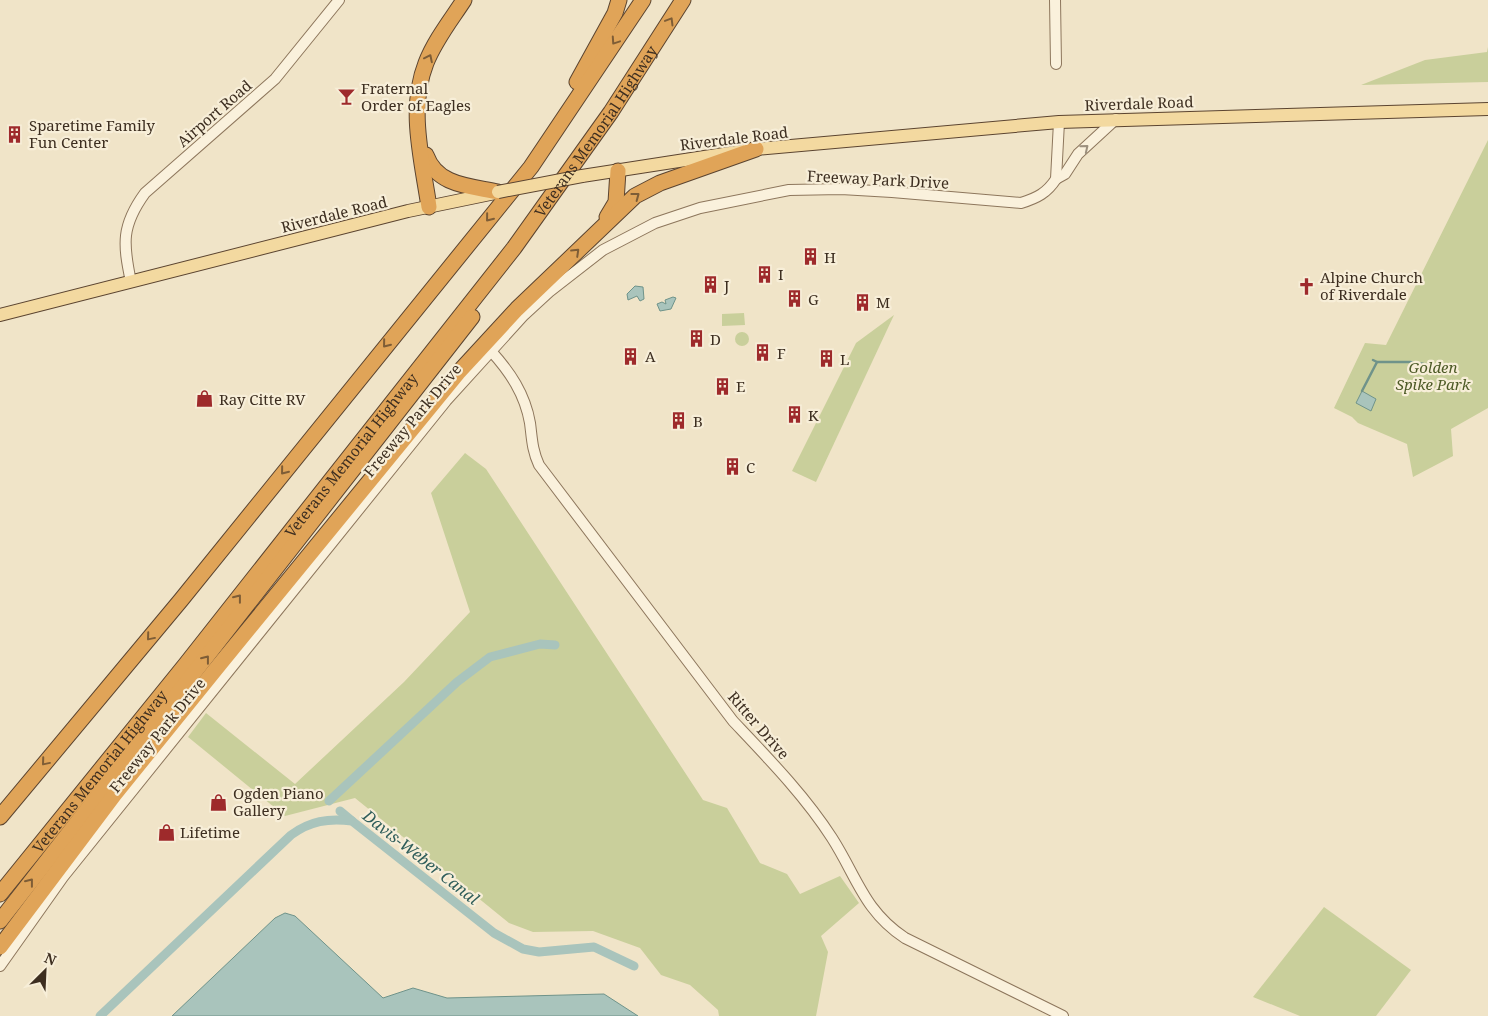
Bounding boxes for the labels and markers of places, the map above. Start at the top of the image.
place label: Fraternal Order of Eagles [361,78,471,115]
bar icon: Fraternal Order of Eagles [337,87,357,107]
place label: Sparetime Family Fun Center [29,115,155,152]
building icon: Sparetime Family Fun Center [5,124,25,144]
building icon: H [800,247,820,267]
place label: H [824,247,836,267]
building icon: I [754,264,774,284]
place label: I [778,264,784,284]
place label: Alpine Church of Riverdale [1320,267,1424,304]
building icon: J [700,275,720,295]
place label: J [723,275,729,295]
church icon: Alpine Church of Riverdale [1296,276,1316,296]
building icon: G [784,289,804,309]
place label: G [808,289,819,309]
building icon: M [852,292,872,312]
place label: M [876,292,890,312]
building icon: D [686,329,706,349]
place label: D [710,329,721,349]
building icon: F [753,343,773,363]
place label: F [777,343,786,363]
building icon: A [621,346,641,366]
place label: A [645,346,656,366]
building icon: L [816,349,836,369]
place label: L [840,349,849,369]
building icon: E [712,376,732,396]
place label: E [736,376,745,396]
shop icon: Ray Citte RV [195,389,215,409]
place label: Ray Citte RV [219,389,306,409]
building icon: K [784,405,804,425]
place label: K [808,405,819,425]
building icon: B [669,411,689,431]
place label: B [693,411,703,431]
building icon: C [722,457,742,477]
place label: C [746,457,755,477]
place label: Ogden Piano Gallery [233,783,324,820]
shop icon: Ogden Piano Gallery [209,792,229,812]
shop icon: Lifetime [156,822,176,842]
place label: Lifetime [180,822,240,842]

